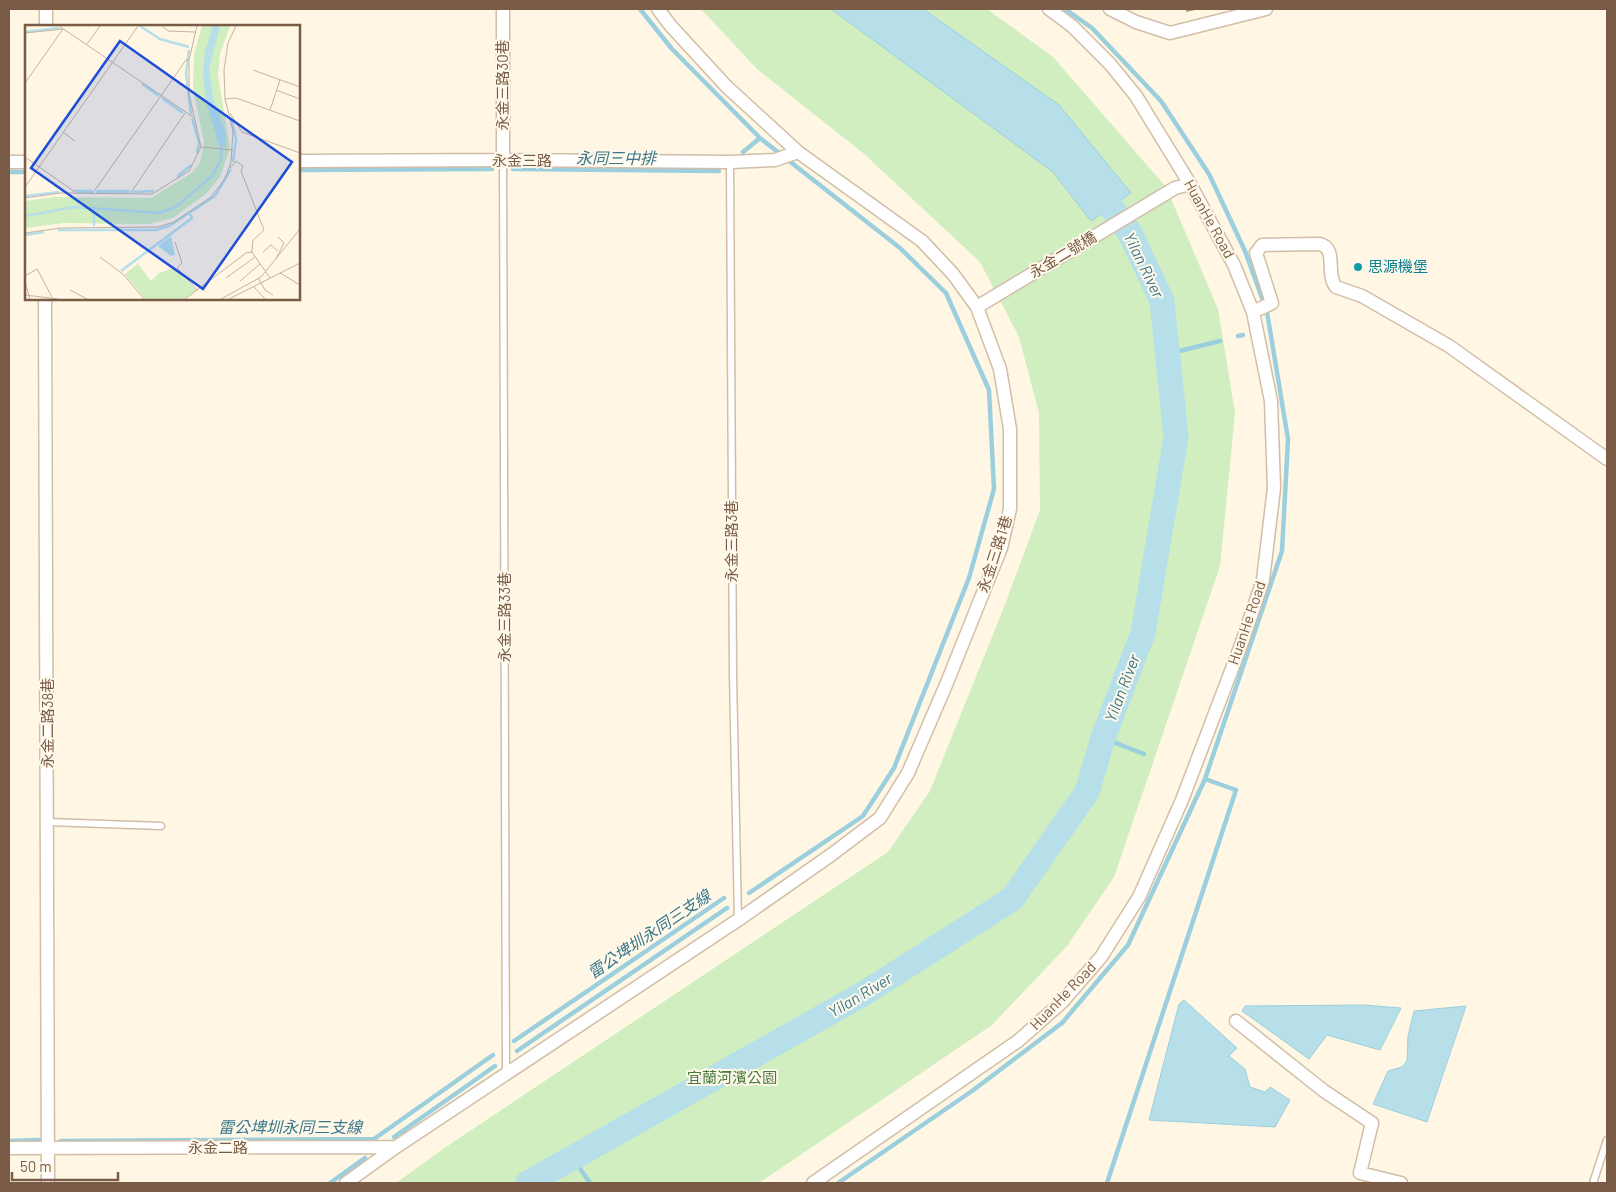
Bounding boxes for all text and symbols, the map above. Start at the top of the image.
inset map [25,25,300,300]
street label: 永金三路30巷 [493,39,511,131]
water label: 永同三中排 [576,148,658,167]
street label: 永金三路 [492,151,552,169]
street label: HuanHe Road [1181,176,1239,261]
street label: 永金二號橋 [1026,227,1099,281]
water label: Yilan River [1120,229,1169,302]
place label: 思源機堡 [1368,257,1428,275]
marker: 思源機堡 [1352,261,1364,273]
street label: 永金三路3巷 [722,500,740,582]
street label: 永金三路1巷 [973,513,1015,595]
street label: 永金三路33巷 [495,572,513,662]
street label: HuanHe Road [1223,578,1269,667]
water label: Yilan River [1100,650,1144,724]
street label: 永金二路38巷 [38,678,56,768]
water label: 雷公埤圳永同三支線 [584,884,715,982]
street label: HuanHe Road [1025,958,1099,1033]
water label: Yilan River [825,968,896,1021]
park label: 宜蘭河濱公園 [687,1068,777,1086]
water label: 雷公埤圳永同三支線 [218,1117,364,1136]
street label: 永金二路 [188,1138,248,1156]
scale bar [12,1150,119,1182]
text: 50 m [20,1157,52,1175]

